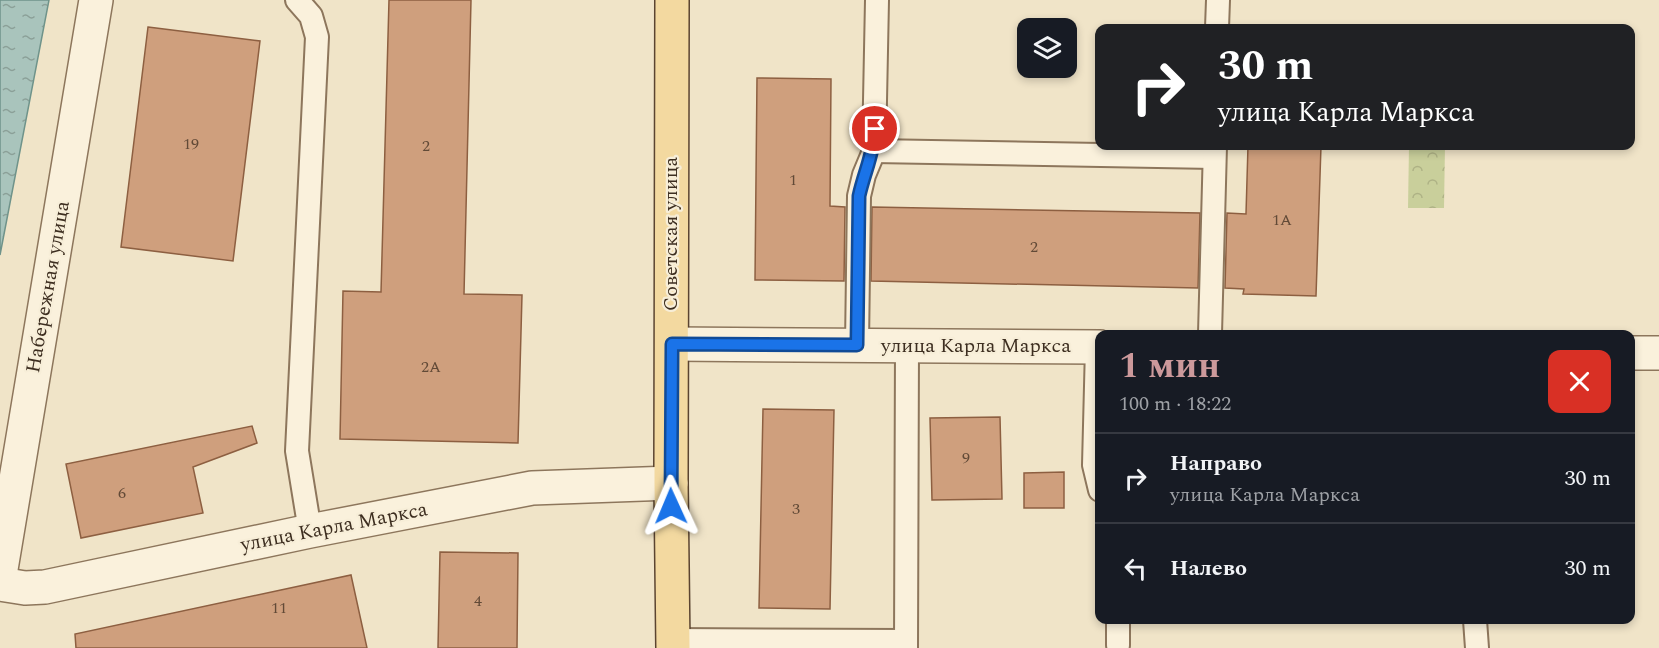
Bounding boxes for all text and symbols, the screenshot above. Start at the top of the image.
map controls [1017,18,1077,78]
button: layers [1017,18,1077,78]
text: 30 m [1218,35,1313,98]
icon: right [1119,48,1197,126]
text: улица Карла Маркса [1218,92,1474,134]
pin [849,103,900,154]
icon: arrive [858,112,891,145]
house number: 19 [183,132,199,156]
house number: 2 [422,134,430,158]
street label: Советская улица [656,156,686,311]
house number: 1 [789,168,797,192]
street label: Набережная улица [18,198,78,375]
house number: 1А [1272,208,1292,232]
house number: 2 [1030,235,1038,259]
street label: улица Карла Маркса [880,331,1071,361]
text: 1 мин [1119,339,1220,394]
button: close [1548,350,1611,413]
house number: 2А [421,355,441,379]
text: 100 m · 18:22 [1119,389,1231,419]
house number: 9 [962,446,970,470]
text: Направо [1170,447,1262,480]
icon: right [1119,462,1152,495]
text: 30 m [1565,462,1611,495]
position arrow [639,474,703,538]
text: улица Карла Маркса [1170,480,1360,510]
house number: 6 [118,481,126,505]
street label: улица Карла Маркса [237,494,430,560]
house number: 3 [792,497,800,521]
icon: left [1119,552,1152,585]
text: Налево [1170,552,1247,585]
text: 30 m [1565,552,1611,585]
house number: 4 [474,589,482,613]
house number: 11 [271,596,287,620]

